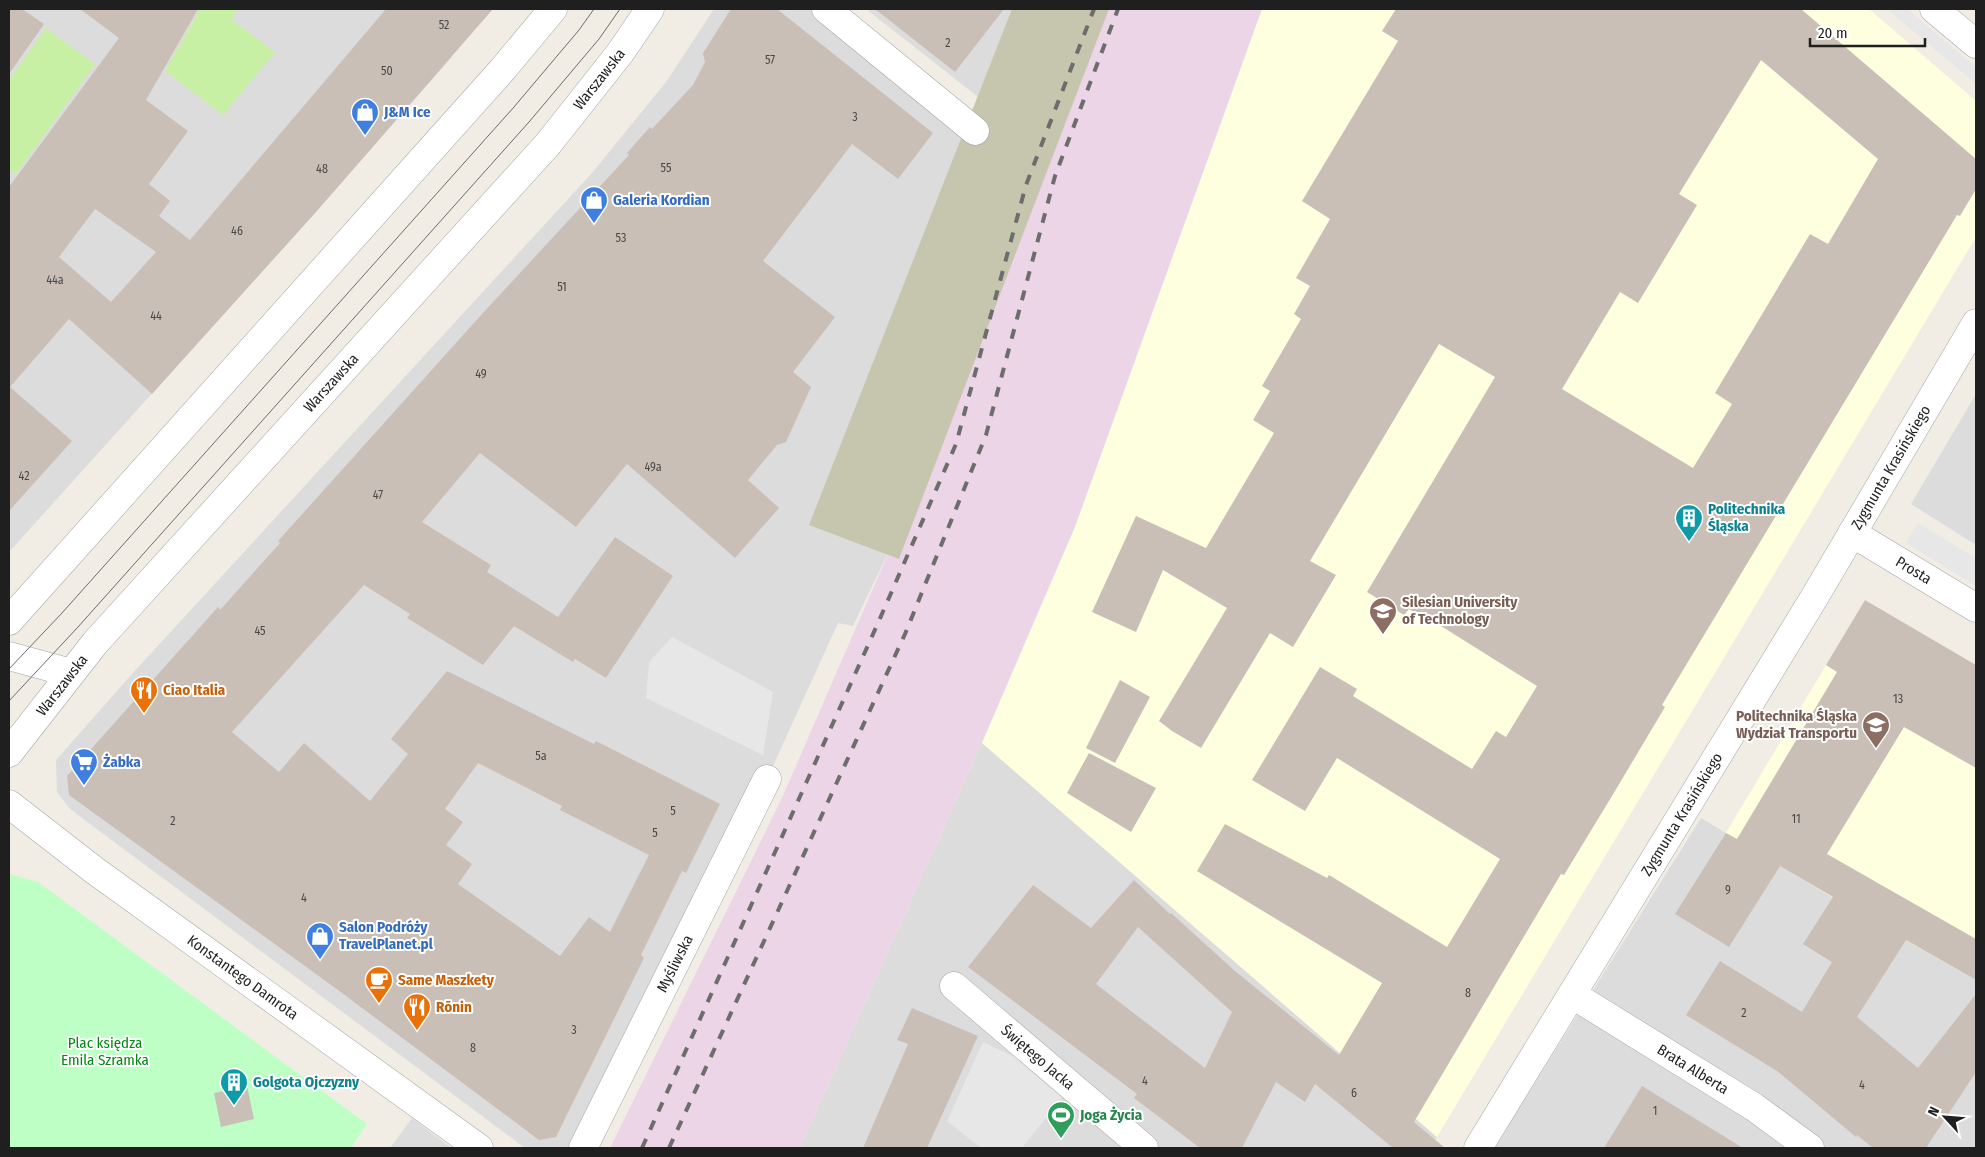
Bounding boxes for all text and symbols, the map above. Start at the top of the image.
scale bar [1810,15,1925,47]
house number: 52 [439,18,449,32]
text: 20 m [1818,24,1848,42]
house number: 2 [945,36,951,50]
street label: Warszawska [569,45,629,114]
house number: 57 [765,53,775,67]
house number: 50 [381,64,393,78]
shop icon: J&M Ice [350,97,380,136]
place label: J&M Ice [383,103,431,121]
house number: 3 [852,110,858,124]
house number: 55 [661,161,672,175]
house number: 48 [316,162,328,176]
shop icon: Galeria Kordian [579,185,609,224]
place label: Galeria Kordian [613,191,710,209]
house number: 46 [231,224,243,238]
house number: 53 [616,231,626,245]
house number: 44a [46,273,64,287]
house number: 51 [557,280,567,294]
house number: 44 [150,309,162,323]
street label: Warszawska [300,350,362,416]
house number: 49 [475,367,487,381]
street label: Zygmunta Krasińskiego [1847,402,1934,533]
house number: 49a [644,460,662,474]
house number: 42 [19,469,29,483]
house number: 47 [373,488,383,502]
place label: Politechnika Śląska [1708,500,1786,535]
building icon: Politechnika Śląska [1674,503,1704,542]
street label: Prosta [1892,553,1935,588]
place label: Silesian University of Technology [1402,593,1518,628]
school or university icon: Silesian University of Technology [1368,596,1398,635]
house number: 45 [254,624,266,638]
street label: Warszawska [32,651,92,720]
restaurant icon: Ciao Italia [129,675,159,714]
place label: Ciao Italia [163,681,226,699]
house number: 13 [1893,692,1903,706]
place label: Politechnika Śląska Wydział Transportu [1736,707,1858,742]
school or university icon: Politechnika Śląska Wydział Transportu [1861,710,1891,749]
supermarket icon: Żabka [69,747,99,786]
house number: 5a [535,749,547,763]
street label: Zygmunta Krasińskiego [1637,749,1726,879]
place label: Żabka [103,753,141,771]
house number: 5 [670,804,676,818]
house number: 11 [1791,812,1801,826]
house number: 2 [170,814,176,828]
house number: 5 [652,826,658,840]
house number: 9 [1725,883,1731,897]
house number: 4 [301,891,307,905]
place label: Salon Podróży TravelPlanet.pl [339,918,434,953]
shop icon: Salon Podróży TravelPlanet.pl [305,921,335,960]
street label: Konstantego Damrota [184,931,302,1024]
street label: Myśliwska [653,932,697,995]
cafe icon: Same Maszkety [364,965,394,1004]
place label: Same Maszkety [398,971,495,989]
house number: 8 [1465,986,1471,1000]
restaurant icon: Rōnin [402,992,432,1031]
place label: Rōnin [436,998,472,1016]
house number: 2 [1741,1006,1747,1020]
street label: Świętego Jacka [997,1021,1078,1094]
house number: 3 [571,1023,577,1037]
park label: Plac księdza Emila Szramka [61,1034,149,1069]
street label: Brata Alberta [1654,1040,1732,1098]
house number: 8 [470,1041,476,1055]
building icon: Golgota Ojczyzny [219,1067,249,1106]
place label: Golgota Ojczyzny [253,1073,360,1091]
house number: 4 [1142,1074,1148,1088]
house number: 4 [1859,1078,1865,1092]
house number: 6 [1351,1086,1357,1100]
north arrow [1920,1092,1970,1142]
sports icon: Joga Życia [1046,1100,1076,1139]
house number: 1 [1653,1104,1657,1118]
text: N [1924,1104,1943,1119]
place label: Joga Życia [1079,1106,1143,1124]

